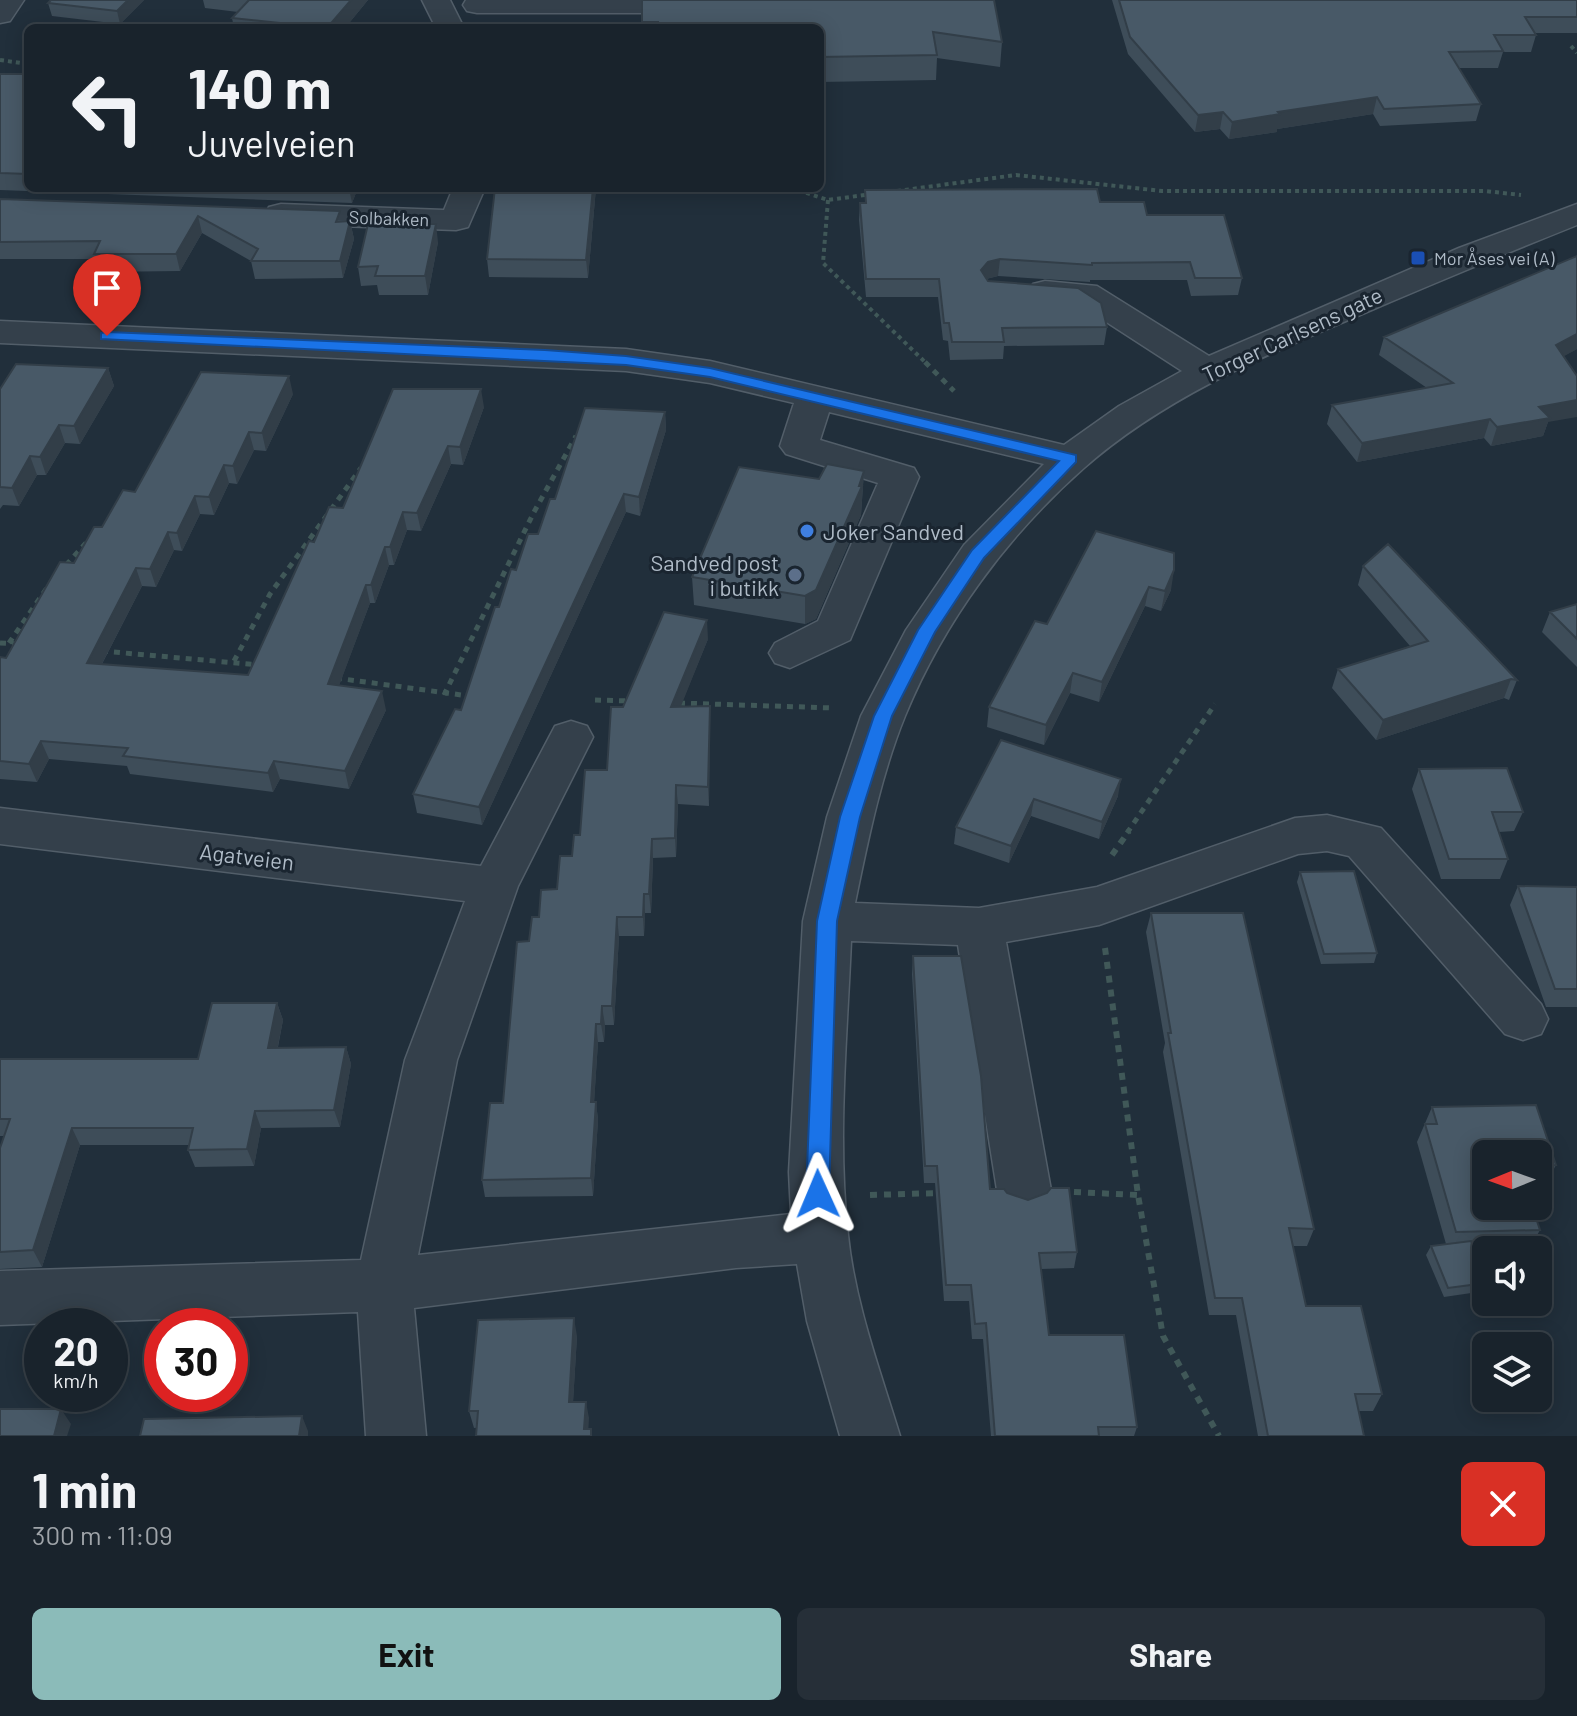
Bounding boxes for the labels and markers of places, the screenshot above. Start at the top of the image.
place label: Mor Åses vei (A) [1434,247,1555,269]
marker: Mor Åses vei (A) [1409,249,1427,267]
pin [73,254,141,336]
place label: Joker Sandved [823,518,964,544]
marker: Joker Sandved [798,522,816,540]
place label: Sandved post i butikk [650,549,779,600]
marker: Sandved post i butikk [786,566,804,584]

